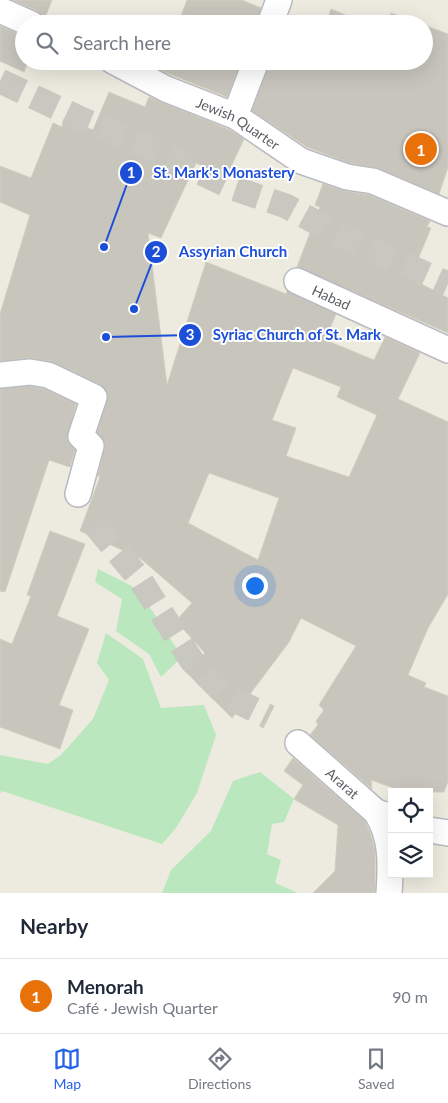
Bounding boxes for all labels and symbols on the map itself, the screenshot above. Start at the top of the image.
street label: Jewish Quarter [194,93,283,153]
pin: 1 [405,130,437,168]
callout: St. Mark's Monastery [118,158,305,188]
text: 1 [127,163,135,181]
text: St. Mark's Monastery [153,163,295,181]
callout: Assyrian Church [144,237,297,267]
text: 2 [152,242,161,260]
text: Assyrian Church [178,242,287,260]
street label: Habad [310,281,353,313]
callout: Syriac Church of St. Mark [177,320,391,350]
text: 3 [186,325,194,343]
text: Syriac Church of St. Mark [213,325,382,343]
your location [242,573,268,599]
street label: Ararat [323,764,363,802]

